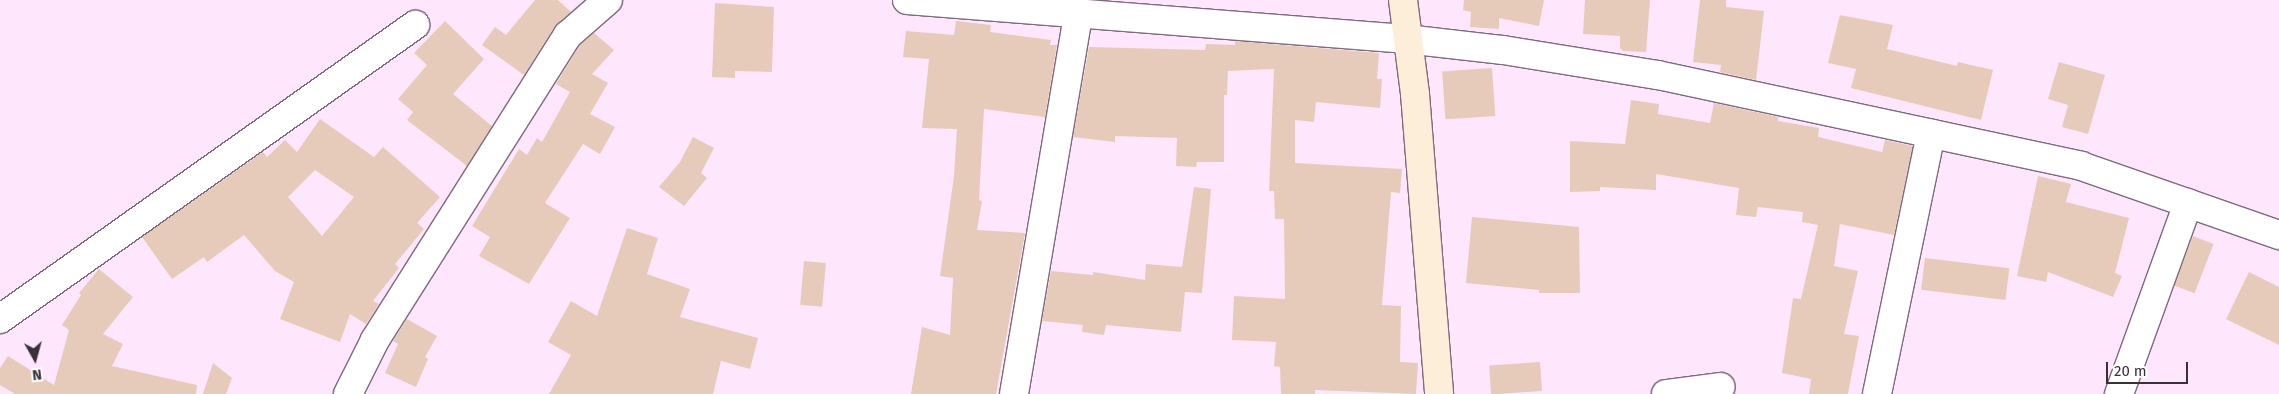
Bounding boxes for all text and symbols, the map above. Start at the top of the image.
north arrow [10,334,60,384]
scale bar [2109,352,2192,384]
text: 20 m [2114,362,2147,380]
text: N [31,365,43,383]

